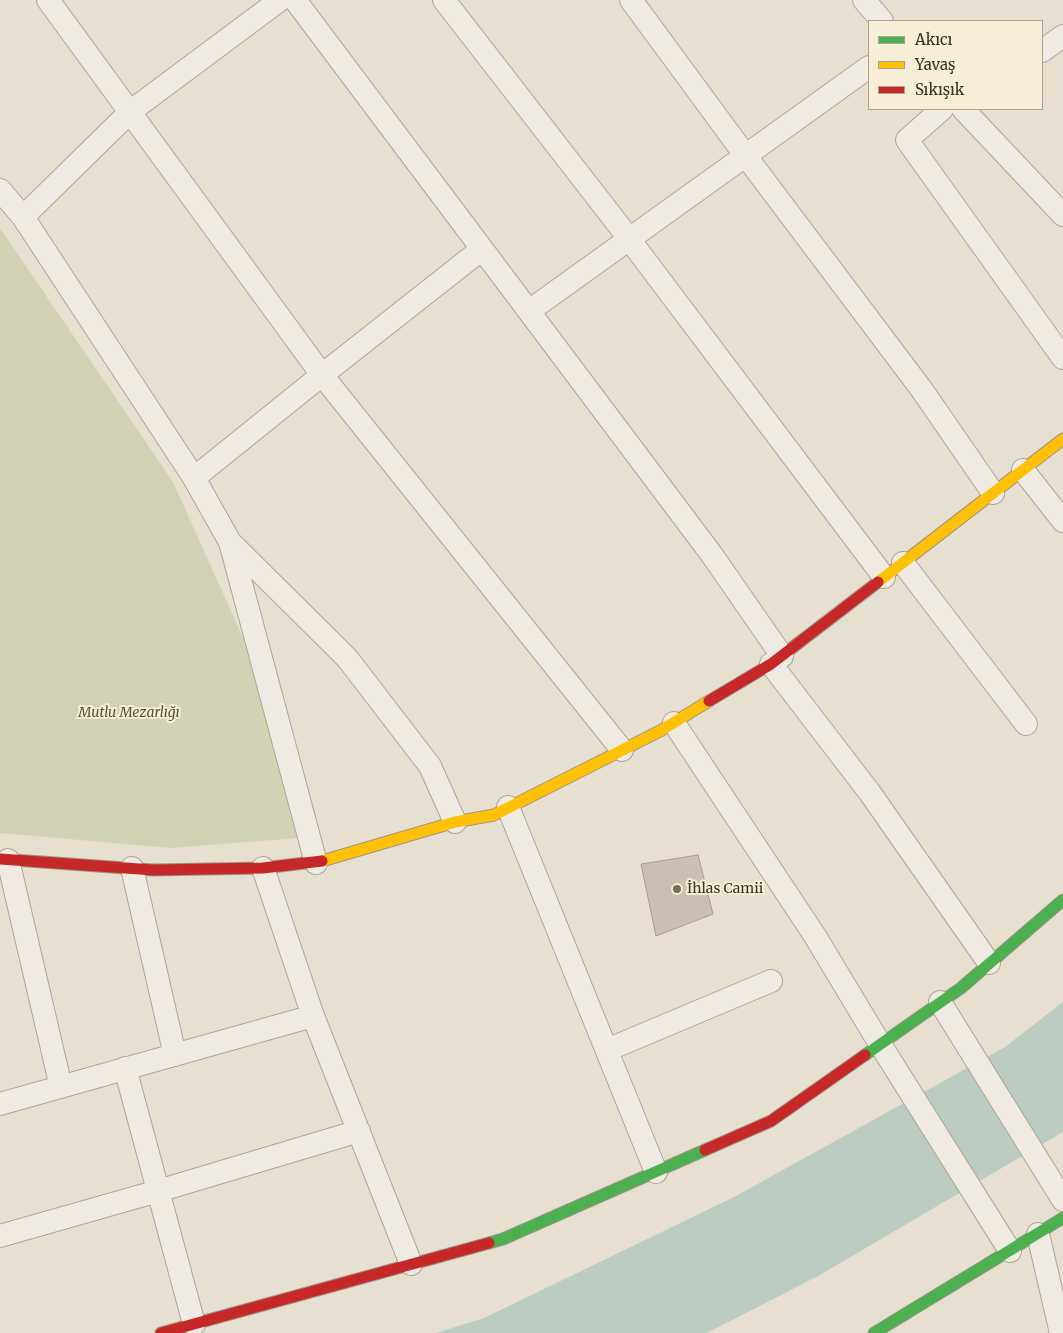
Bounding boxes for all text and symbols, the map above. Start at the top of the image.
legend [868,20,1043,110]
text: Akıcı [915,30,952,49]
text: Yavaş [915,55,955,74]
text: Sıkışık [915,80,964,99]
park label: Mutlu Mezarlığı [78,705,180,721]
place label: İhlas Camii [687,881,763,897]
marker: İhlas Camii [671,883,683,895]

